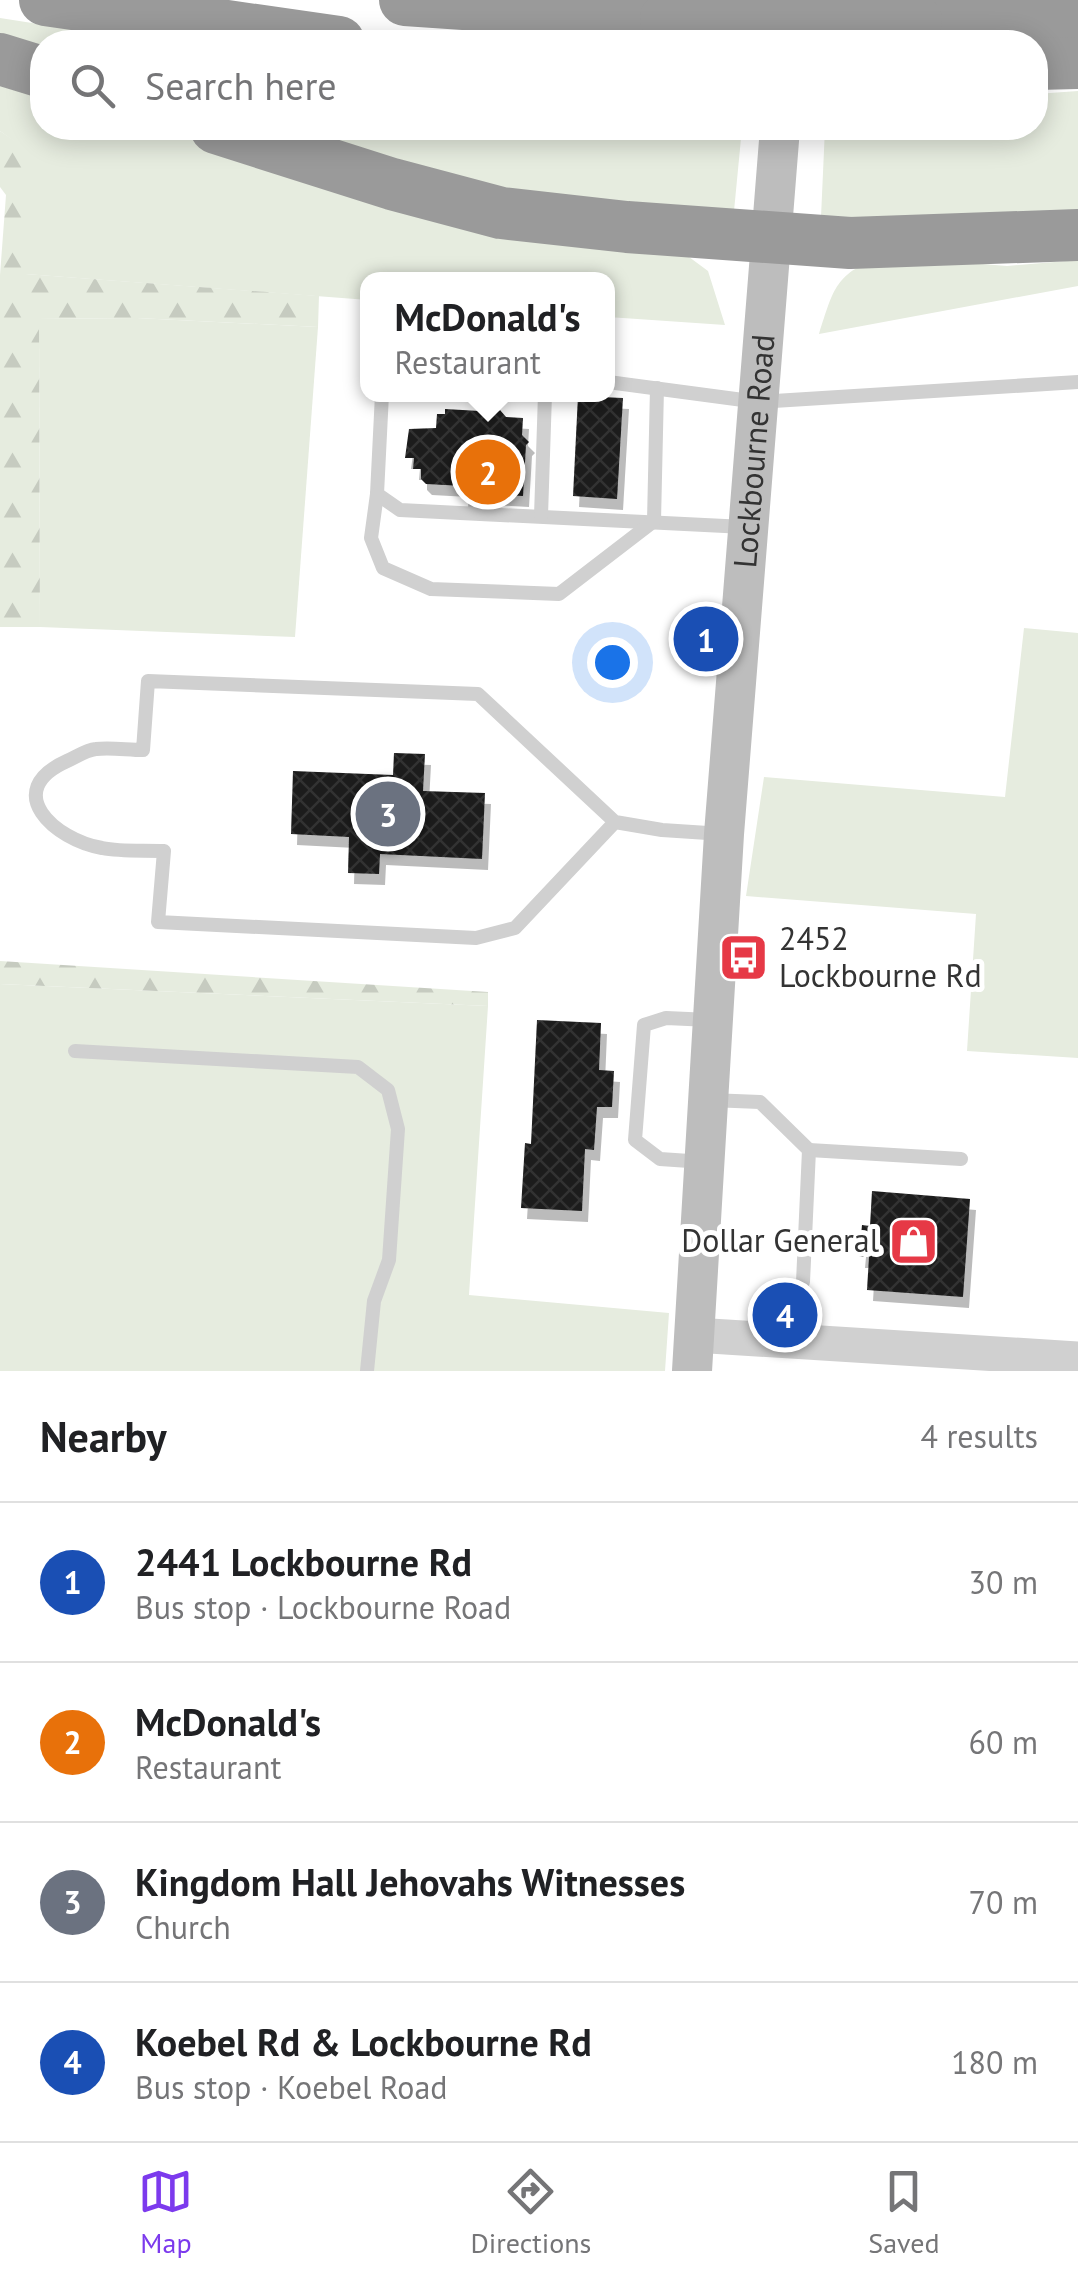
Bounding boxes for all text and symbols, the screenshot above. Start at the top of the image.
search box [30,30,1048,140]
icon: search [65,58,120,113]
text: Search here [145,61,337,110]
popup [360,272,615,402]
text: McDonald's [395,292,580,341]
street label: Lockbourne Road [723,333,784,569]
text: Restaurant [395,341,541,383]
pin: 2 [456,434,520,510]
pin: 1 [674,602,738,676]
your location [587,637,638,688]
pin: 3 [356,776,420,852]
place label: 2452 Lockbourne Rd [779,917,982,996]
bus stop icon: 2452 Lockbourne Rd [718,931,770,983]
shop icon: Dollar General [888,1215,940,1267]
place label: Dollar General [681,1219,880,1261]
pin: 4 [752,1278,818,1352]
text: Nearby [40,1409,167,1464]
text: 4 results [920,1415,1038,1457]
text: 2441 Lockbourne Rd [135,1537,472,1586]
text: 1 [63,1561,82,1603]
text: 30 m [969,1561,1038,1603]
text: Bus stop · Lockbourne Road [135,1586,511,1628]
text: McDonald's [135,1697,321,1746]
text: 2 [63,1721,82,1763]
text: 60 m [969,1721,1038,1763]
text: Restaurant [135,1746,281,1788]
text: Kingdom Hall Jehovahs Witnesses [135,1857,685,1906]
text: 3 [63,1881,82,1923]
text: 70 m [969,1881,1038,1923]
text: Church [135,1906,231,1948]
text: Koebel Rd & Lockbourne Rd [135,2017,592,2066]
text: 4 [63,2041,82,2083]
text: 180 m [951,2041,1038,2083]
text: Bus stop · Koebel Road [135,2066,448,2108]
tab: Map [138,2164,193,2261]
tab: Directions [470,2164,591,2261]
tab: Saved [868,2164,940,2261]

